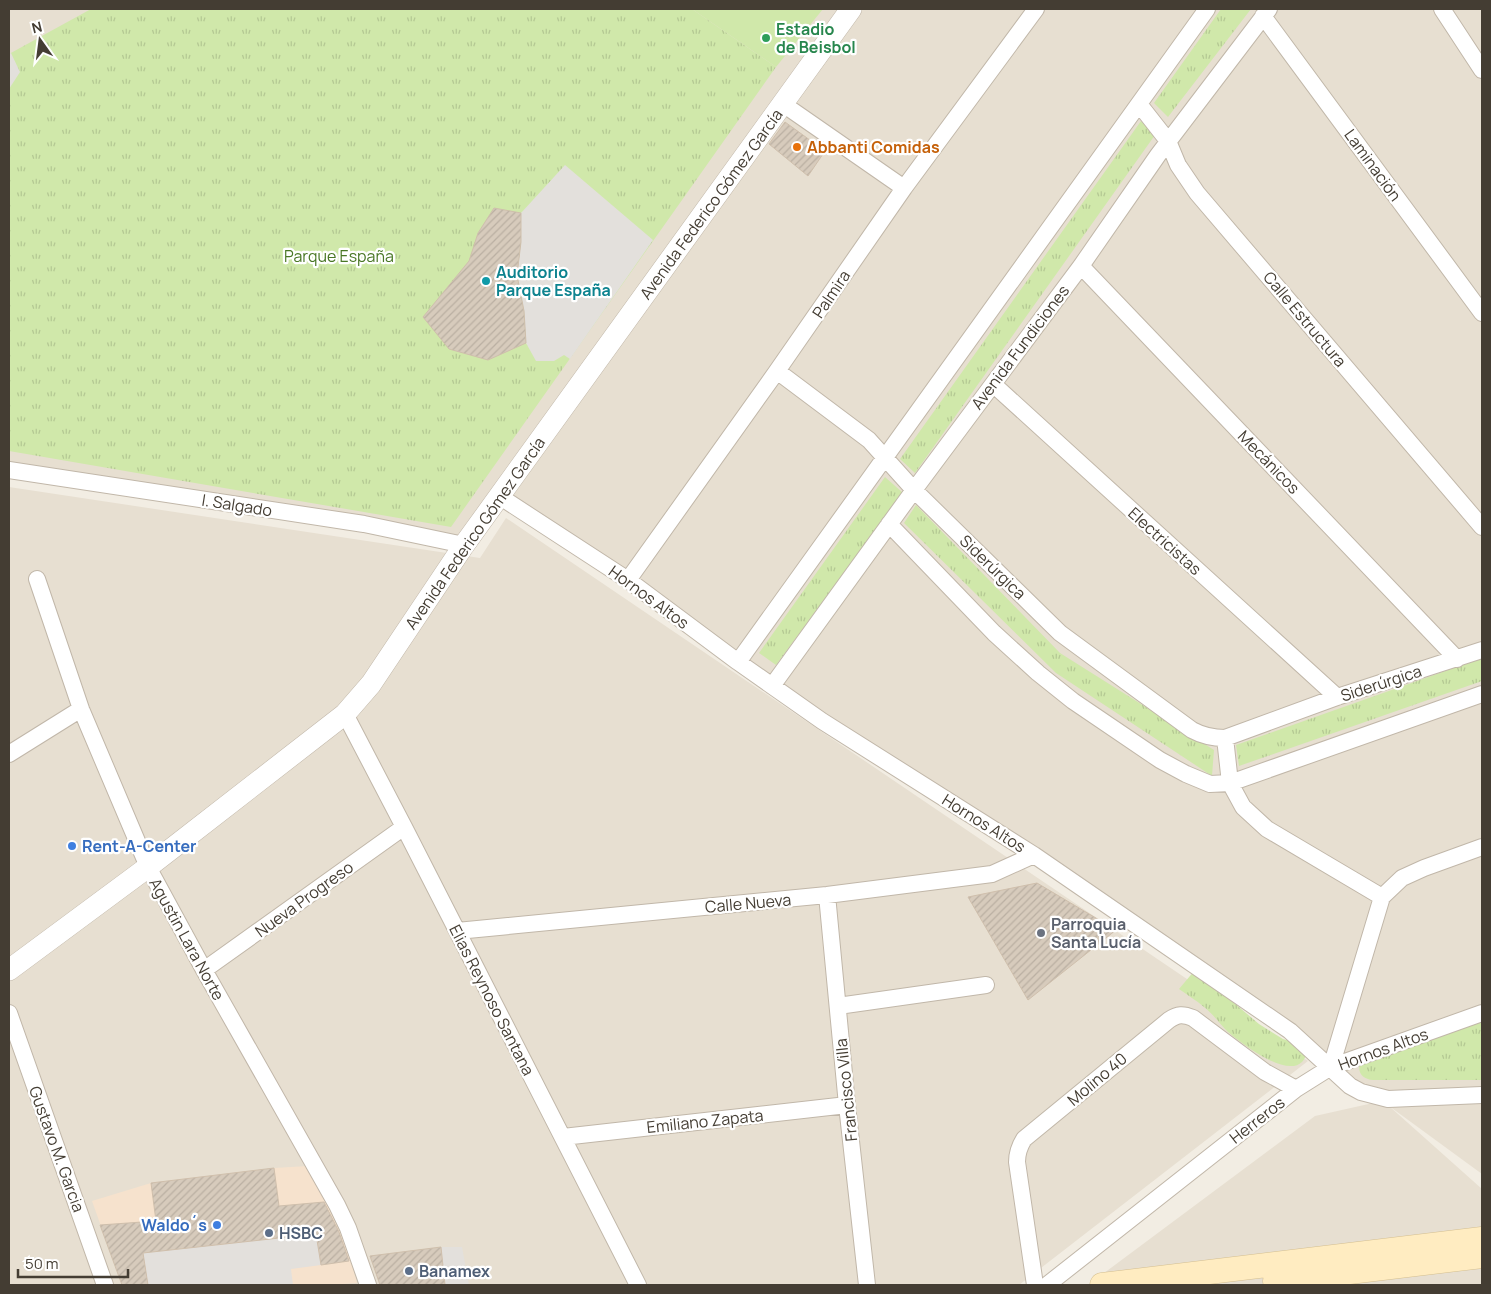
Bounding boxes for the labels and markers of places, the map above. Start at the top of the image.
place label: Estadio de Beisbol [776,18,856,58]
marker: Estadio de Beisbol [760,32,772,44]
place label: Abbanti Comidas [807,136,940,158]
marker: Abbanti Comidas [791,141,803,153]
place label: Auditorio Parque España [496,261,611,301]
marker: Auditorio Parque España [480,275,492,287]
place label: Rent-A-Center [82,835,196,857]
marker: Rent-A-Center [66,840,78,852]
place label: Parroquia Santa Lucía [1051,913,1141,953]
marker: Parroquia Santa Lucía [1035,927,1047,939]
place label: Waldo´s [141,1214,207,1236]
marker: Waldo´s [211,1219,223,1231]
place label: HSBC [279,1222,323,1244]
marker: HSBC [263,1227,275,1239]
place label: Banamex [419,1260,490,1282]
marker: Banamex [403,1265,415,1277]

